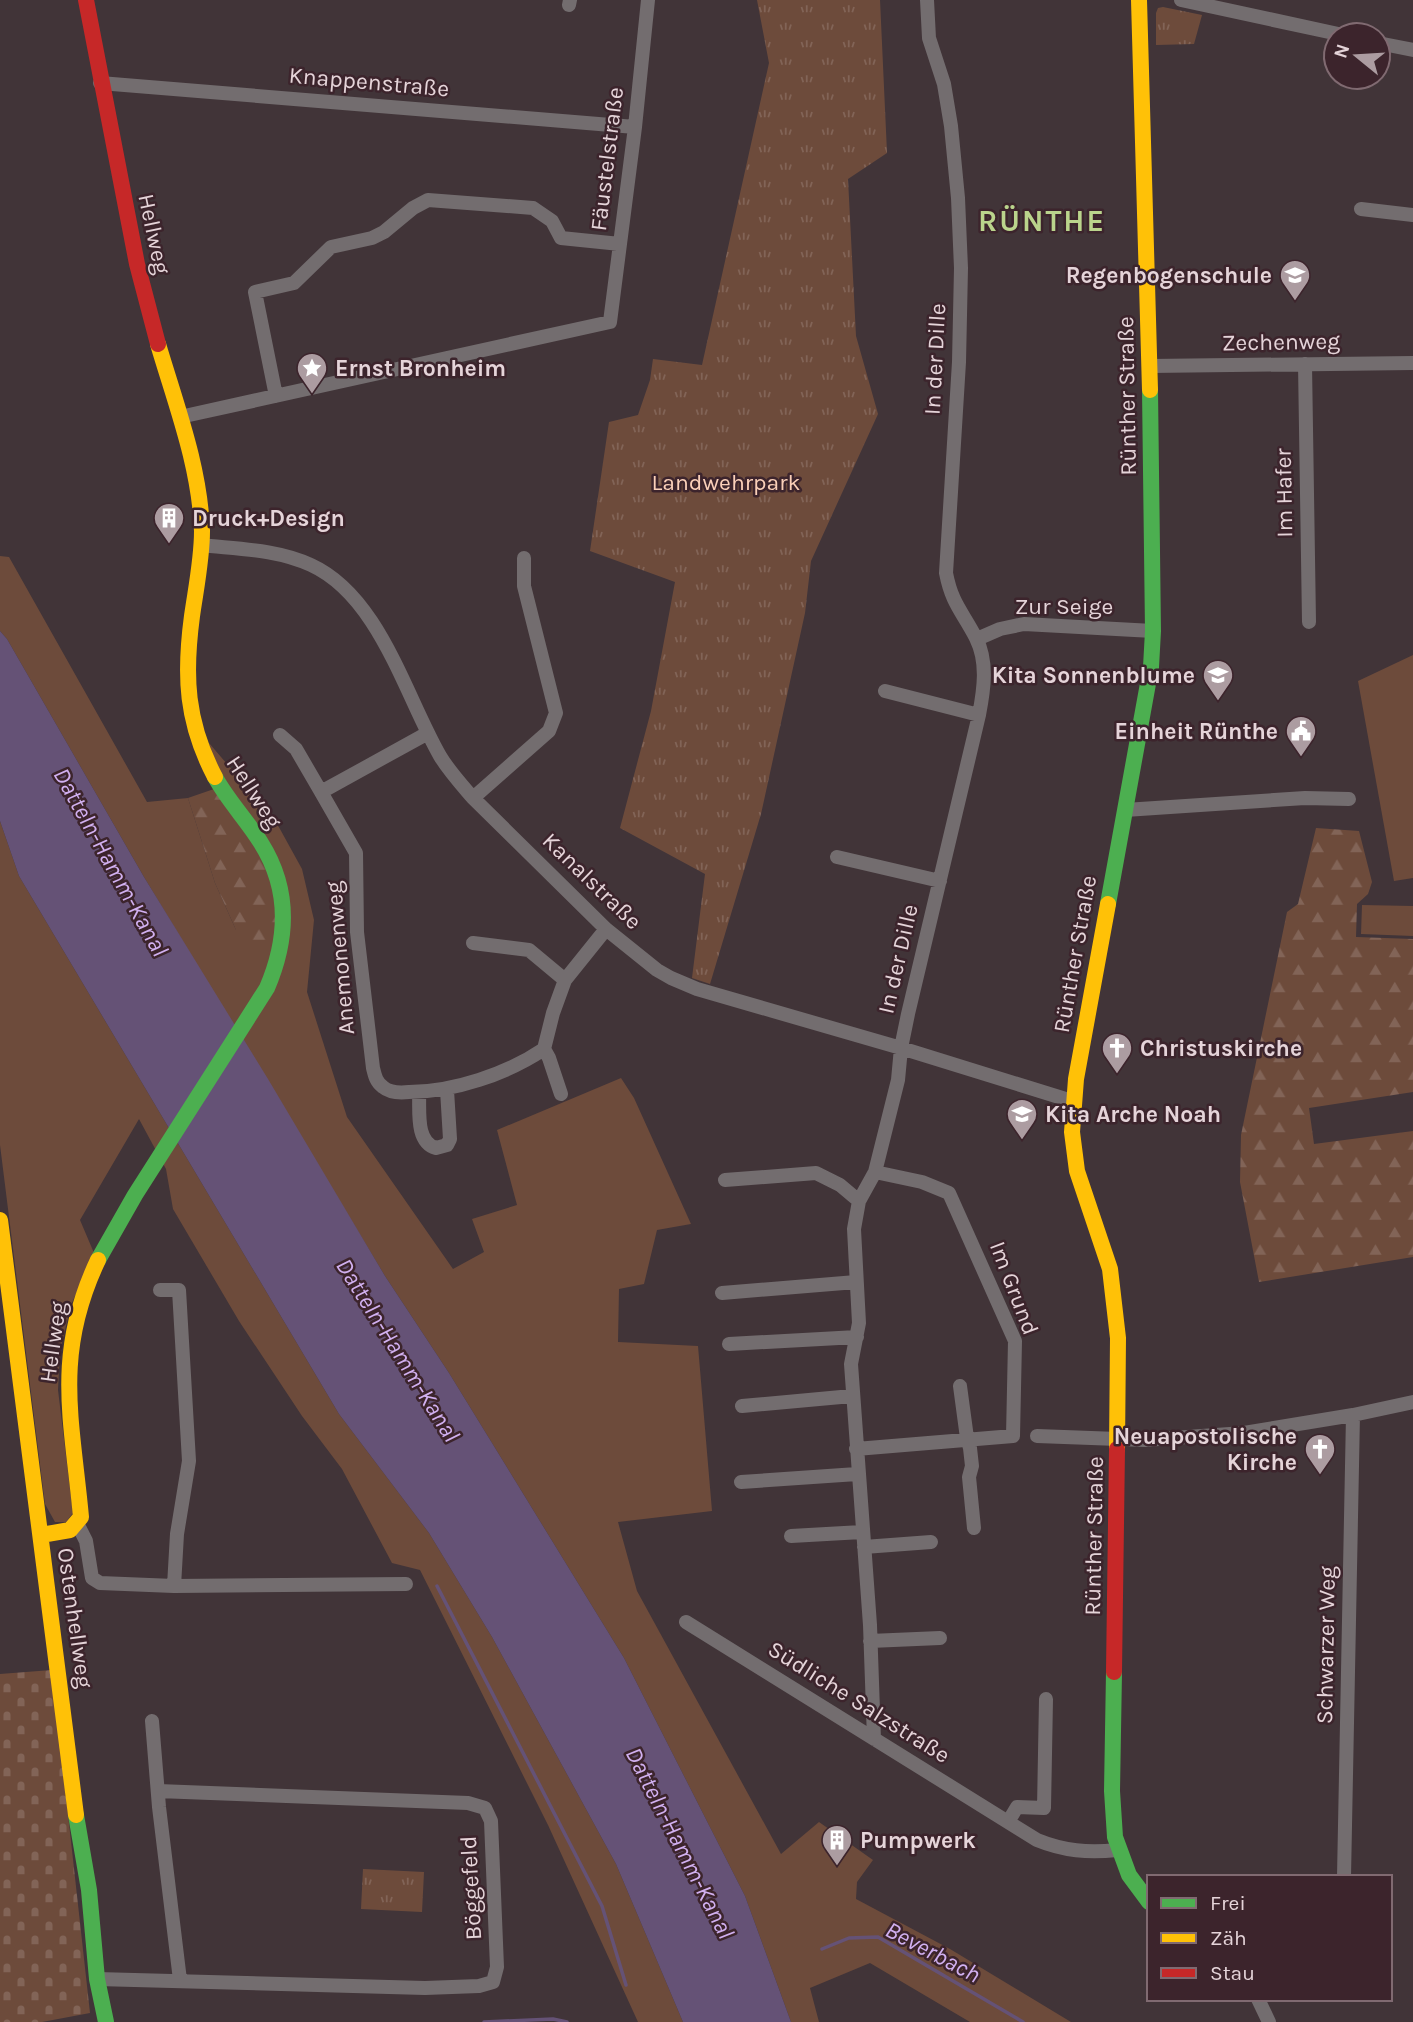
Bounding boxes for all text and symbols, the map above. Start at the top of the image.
north arrow [1322,21,1392,91]
text: N [1329,41,1354,61]
street label: Knappenstraße [288,62,450,102]
street label: Fäustelstraße [585,86,629,232]
street label: Hellweg [132,191,176,277]
district label: RÜNTHE [978,203,1106,239]
school or university icon: Regenbogenschule [1278,258,1312,302]
place label: Regenbogenschule [1066,262,1272,289]
street label: In der Dille [919,303,951,415]
street label: Rünther Straße [1112,316,1142,476]
street label: Zechenweg [1222,327,1340,357]
place icon: Ernst Bronheim [295,351,329,395]
place label: Ernst Bronheim [335,355,506,382]
street label: Im Hafer [1270,447,1298,538]
park label: Landwehrpark [652,469,801,496]
building icon: Druck+Design [152,501,186,545]
place label: Druck+Design [192,505,345,532]
street label: Zur Seige [1015,593,1113,620]
school or university icon: Kita Sonnenblume [1201,658,1235,702]
place label: Kita Sonnenblume [992,662,1195,689]
public building icon: Einheit Rünthe [1284,714,1318,758]
place label: Einheit Rünthe [1115,718,1278,745]
street label: Hellweg [220,750,288,834]
water label: Datteln-Hamm-Kanal [48,763,174,961]
street label: Kanalstraße [537,827,647,935]
street label: Rünther Straße [1048,873,1102,1035]
street label: Anemonenweg [320,880,360,1036]
street label: In der Dille [872,902,924,1016]
church icon: Christuskirche [1100,1031,1134,1075]
place label: Christuskirche [1140,1035,1302,1062]
school or university icon: Kita Arche Noah [1005,1097,1039,1141]
place label: Kita Arche Noah [1045,1101,1221,1128]
street label: Im Grund [984,1237,1044,1339]
water label: Datteln-Hamm-Kanal [330,1253,466,1447]
street label: Hellweg [34,1300,72,1384]
place label: Neuapostolische Kirche [1114,1423,1297,1476]
church icon: Neuapostolische Kirche [1303,1432,1337,1476]
street label: Rünther Straße [1079,1456,1109,1616]
street label: Ostenhellweg [52,1546,98,1690]
street label: Schwarzer Weg [1311,1566,1341,1724]
street label: Südliche Salzstraße [763,1635,955,1769]
water label: Datteln-Hamm-Kanal [620,1743,740,1943]
building icon: Pumpwerk [820,1823,854,1867]
place label: Pumpwerk [860,1827,976,1854]
street label: Böggefeld [455,1835,487,1941]
legend [1147,1875,1392,2001]
text: Frei [1210,1891,1246,1915]
water label: Beverbach [881,1915,985,1989]
text: Zäh [1210,1926,1247,1950]
text: Stau [1210,1961,1255,1985]

